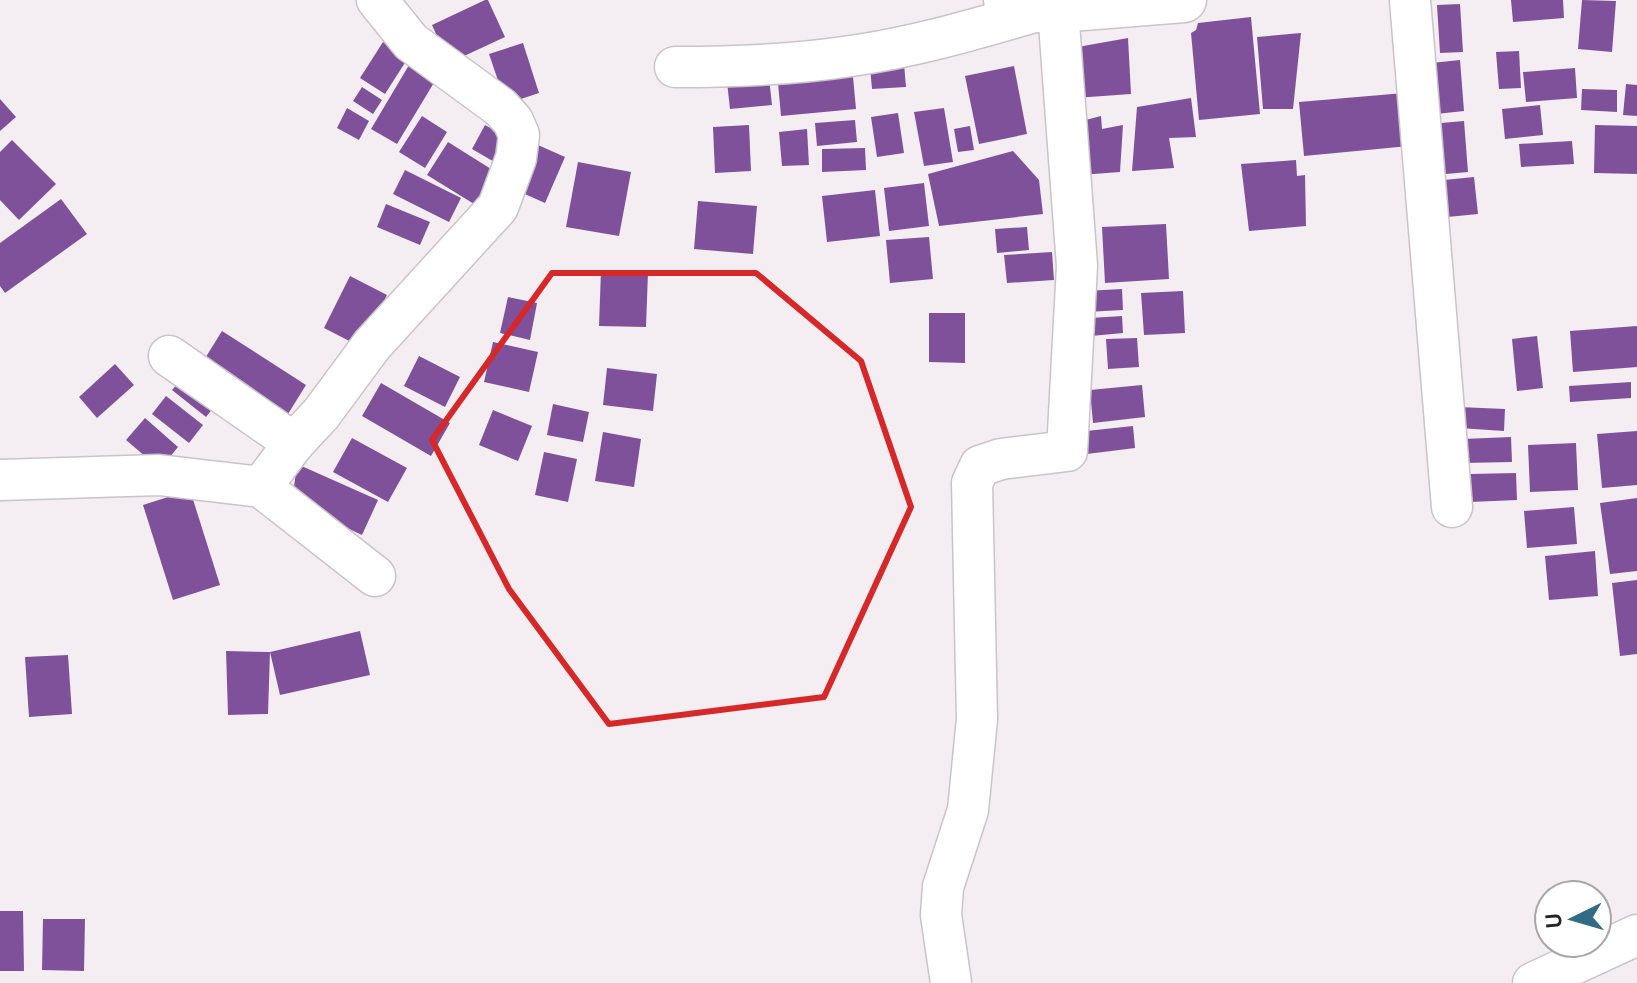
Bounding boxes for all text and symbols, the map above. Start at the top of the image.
north arrow [1533,879,1613,959]
text: U [1538,912,1568,929]

